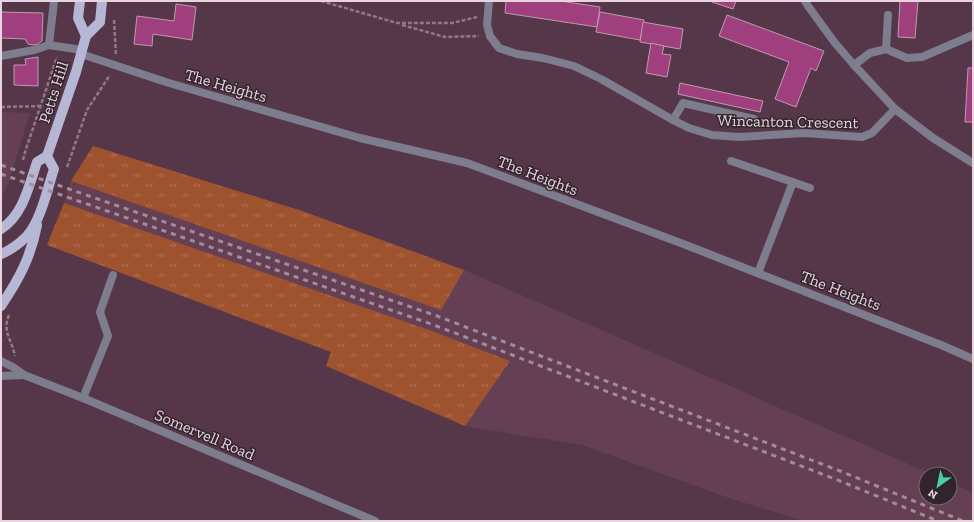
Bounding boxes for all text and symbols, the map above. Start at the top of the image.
street label: Petts Hill [35,59,72,125]
street label: The Heights [183,65,269,106]
street label: Wincanton Crescent [717,111,859,132]
street label: The Heights [495,151,581,199]
street label: The Heights [798,266,884,314]
street label: Somervell Road [152,405,258,464]
north arrow [918,466,958,506]
text: N [925,486,940,502]

